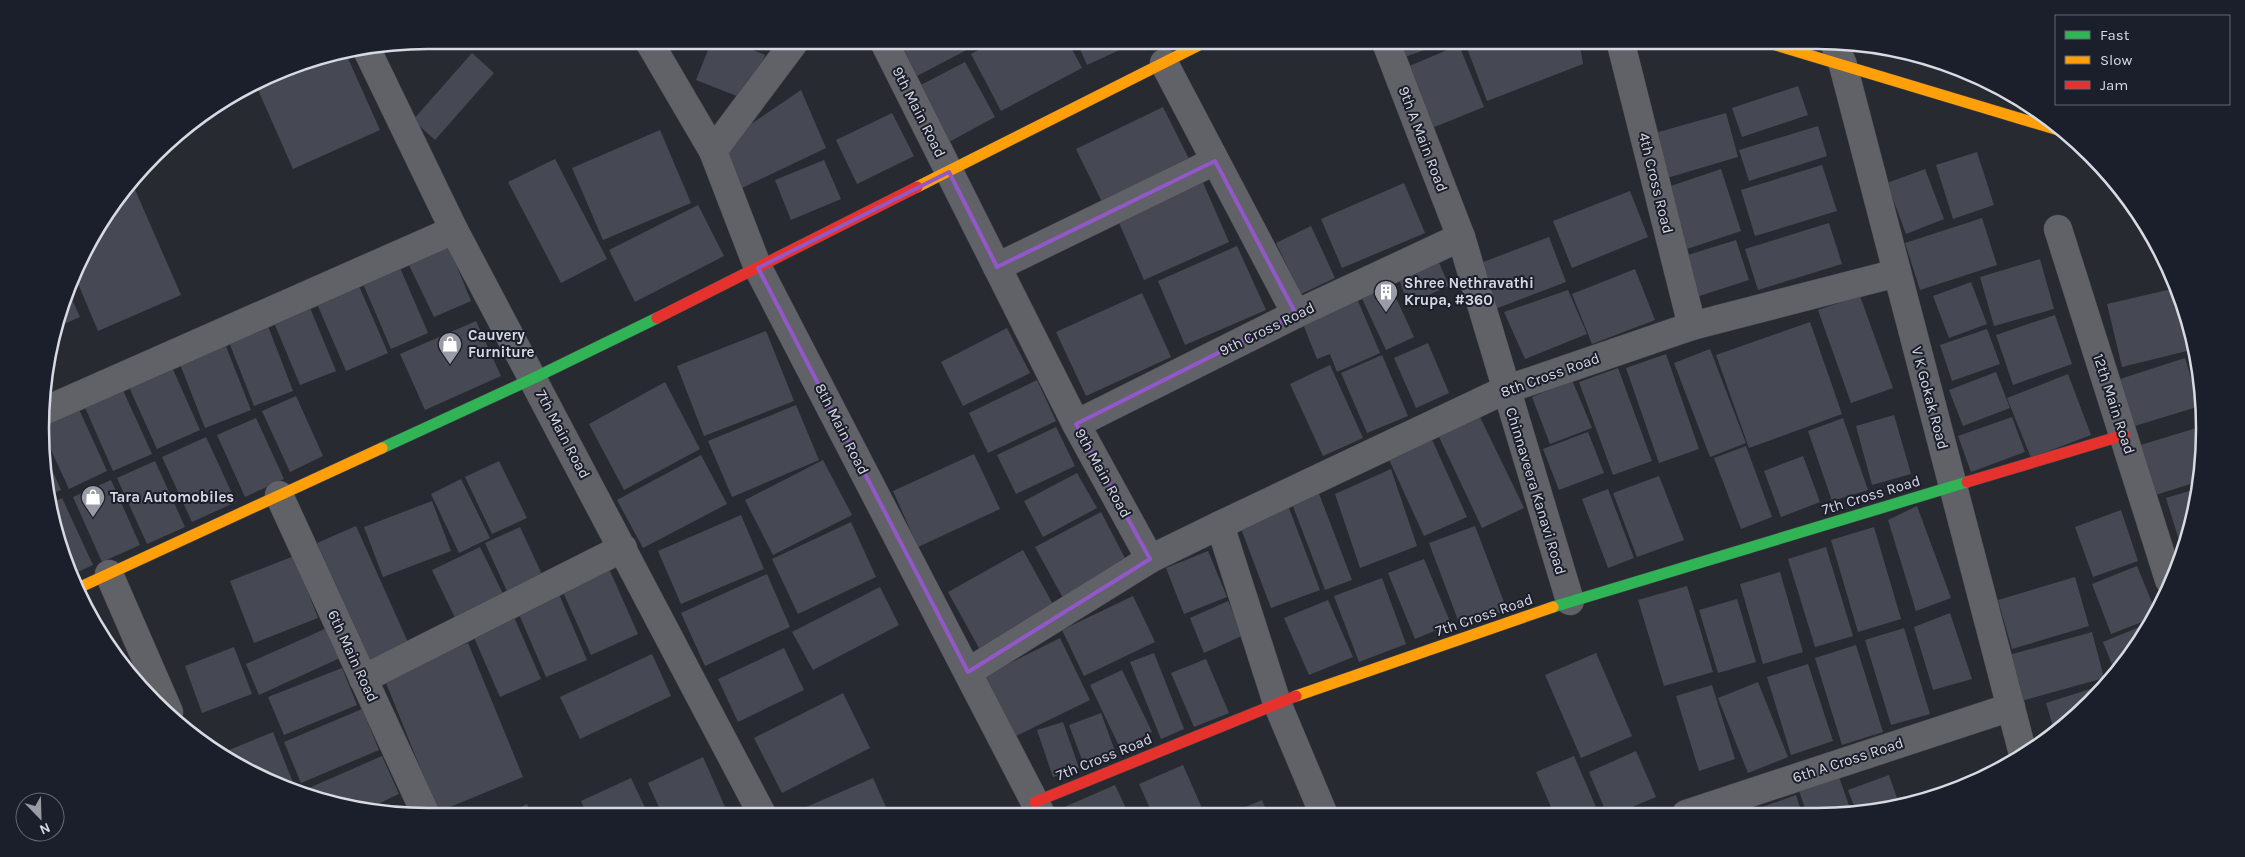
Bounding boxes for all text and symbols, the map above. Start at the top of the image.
legend [2055,15,2230,105]
text: Fast [2100,26,2130,44]
text: Slow [2100,51,2132,69]
street label: 9th Main Road [888,64,950,160]
text: Jam [2100,76,2128,94]
street label: 9th A Main Road [1395,84,1451,194]
street label: 4th Cross Road [1635,131,1677,235]
place label: Shree Nethravathi Krupa, #360 [1404,274,1534,309]
building icon: Shree Nethravathi Krupa, #360 [1373,279,1399,313]
street label: 9th Cross Road [1216,298,1318,360]
place label: Cauvery Furniture [468,326,535,361]
shop icon: Cauvery Furniture [437,331,463,365]
street label: V K Gokak Road [1908,345,1952,451]
street label: 8th Cross Road [1498,349,1602,401]
street label: 12th Main Road [2089,352,2139,456]
street label: 8th Main Road [811,380,873,478]
street label: 7th Main Road [532,387,594,481]
street label: Chinnaveera Kanavi Road [1502,405,1570,577]
street label: 9th Main Road [1071,425,1135,521]
street label: 7th Cross Road [1820,471,1922,519]
shop icon: Tara Automobiles [80,484,106,518]
place label: Tara Automobiles [110,488,234,506]
street label: 7th Cross Road [1433,590,1535,640]
street label: 6th Main Road [324,607,382,705]
street label: 7th Cross Road [1053,730,1155,784]
street label: 6th A Cross Road [1790,734,1906,786]
north arrow [15,792,65,842]
text: N [37,819,53,838]

